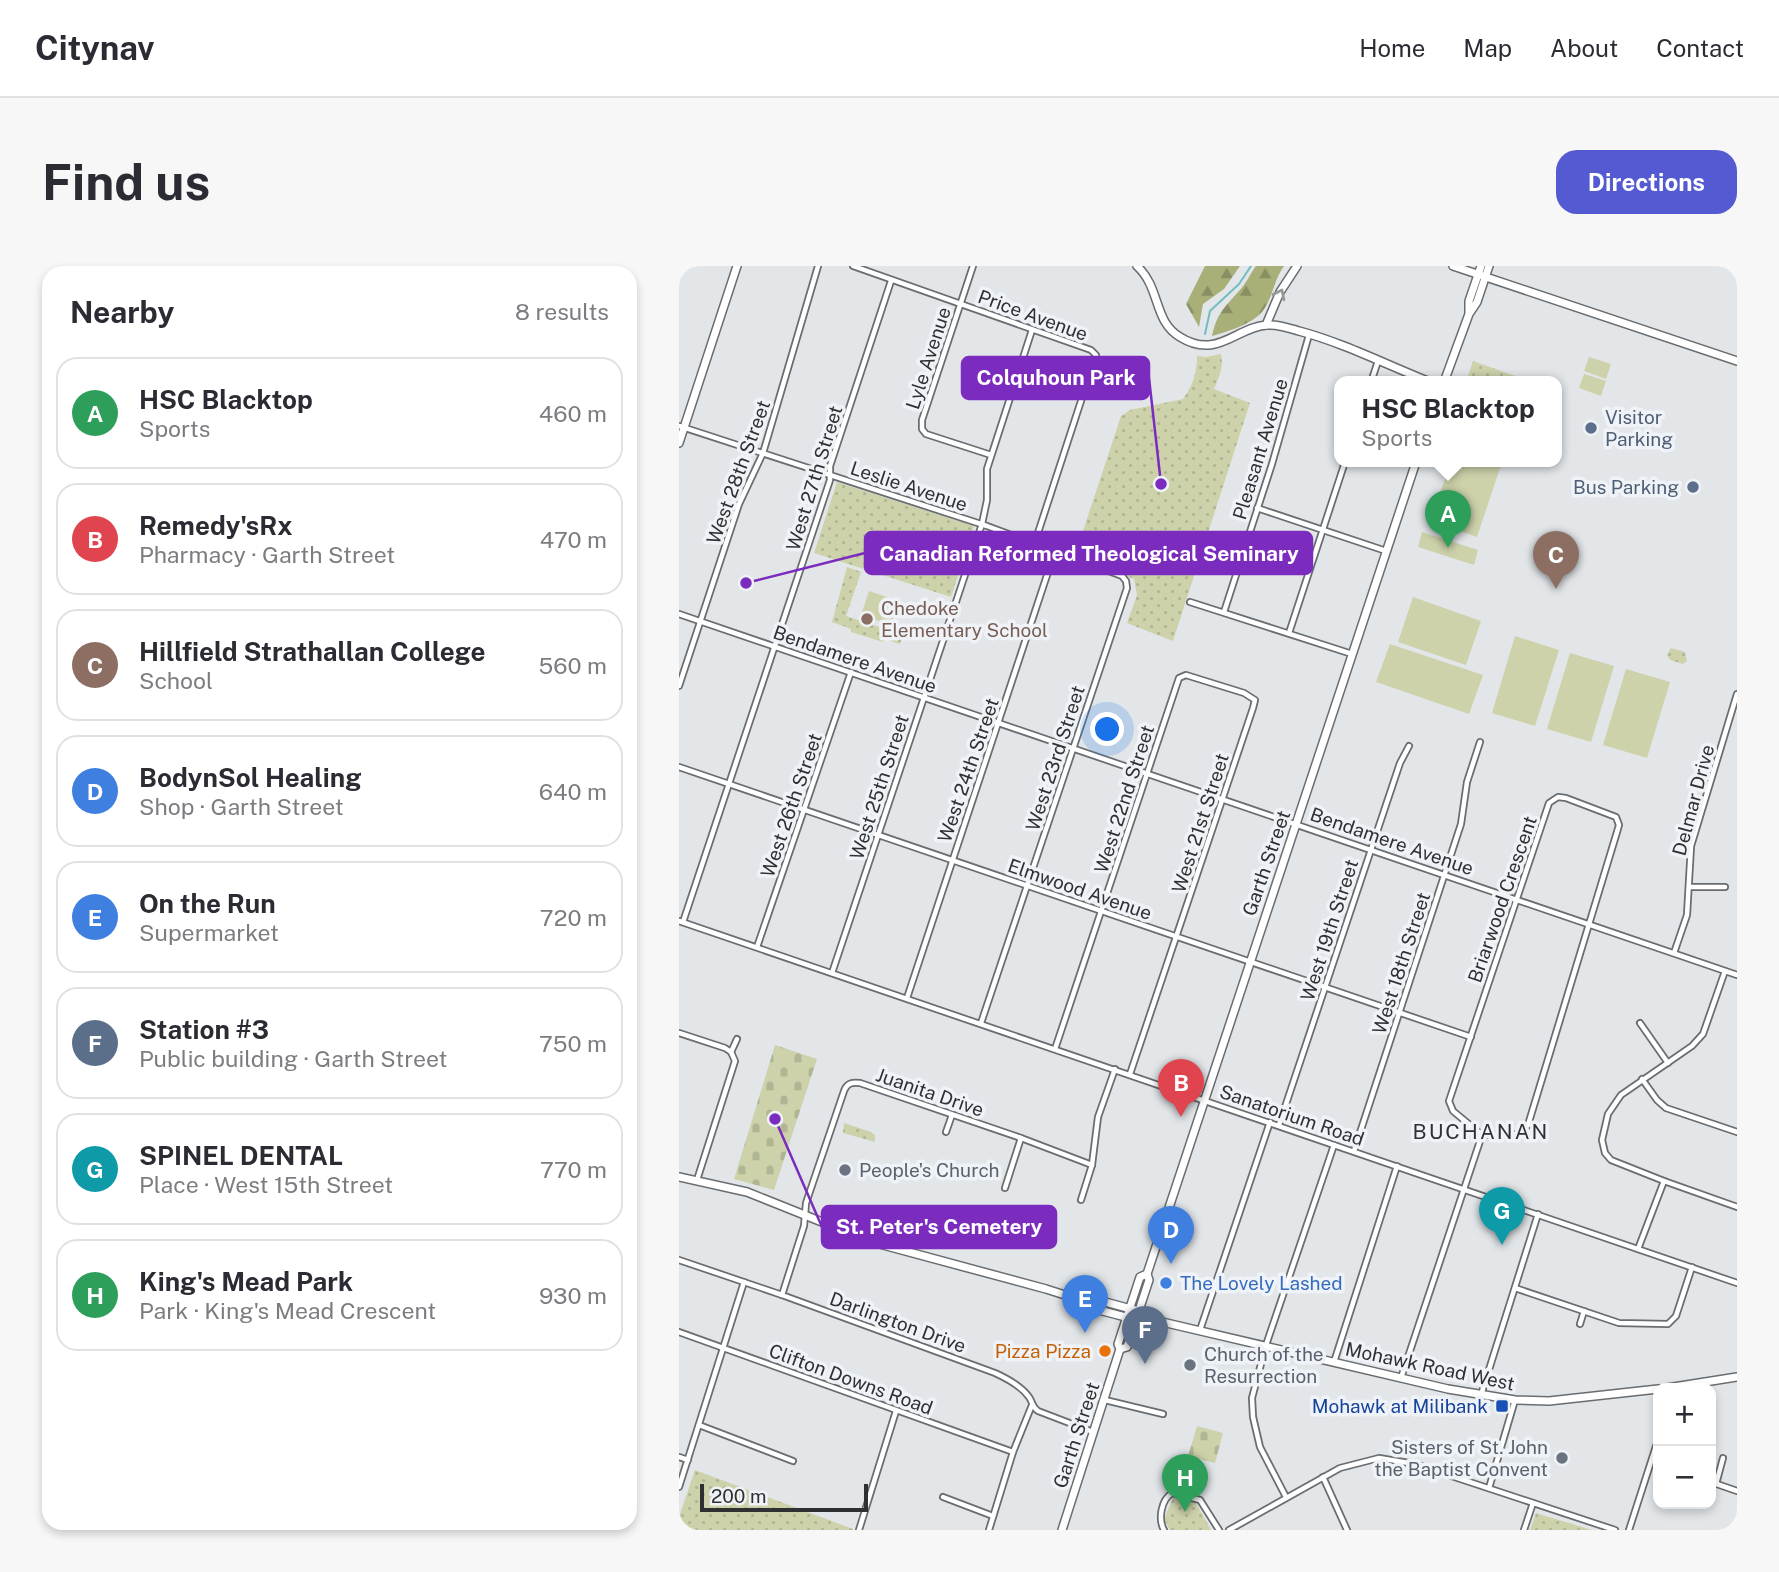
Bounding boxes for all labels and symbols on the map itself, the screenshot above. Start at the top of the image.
street label: Price Avenue [975,285,1091,345]
one-way arrow [1272,289,1285,302]
street label: Lyle Avenue [901,304,955,412]
callout: Colquhoun Park [962,357,1149,399]
text: Colquhoun Park [976,365,1136,390]
street label: Pleasant Avenue [1228,376,1292,522]
street label: West 28th Street [702,397,774,547]
street label: West 27th Street [781,403,847,553]
place label: Visitor Parking [1605,406,1673,450]
marker: Visitor Parking [1583,420,1599,436]
street label: Leslie Avenue [848,457,970,515]
place label: Bus Parking [1573,476,1679,498]
marker: Bus Parking [1685,479,1701,495]
pin: A [1425,490,1471,548]
pin: C [1533,531,1579,589]
callout: Canadian Reformed Theological Seminary [865,532,1312,574]
text: Canadian Reformed Theological Seminary [879,541,1299,566]
place label: Chedoke Elementary School [881,597,1048,641]
marker: Chedoke Elementary School [859,611,875,627]
street label: Bendamere Avenue [770,621,940,697]
street label: West 23rd Street [1021,683,1089,833]
street label: West 24th Street [933,695,1003,845]
street label: West 25th Street [845,712,913,862]
your location [1090,712,1124,746]
street label: West 22nd Street [1090,722,1158,876]
street label: West 26th Street [756,730,826,880]
street label: Delmar Drive [1668,742,1718,858]
street label: West 21st Street [1167,750,1233,896]
street label: Bendamere Avenue [1307,803,1477,879]
street label: Garth Street [1238,807,1294,919]
street label: Briarwood Crescent [1463,813,1541,985]
street label: Elmwood Avenue [1005,854,1155,924]
street label: West 19th Street [1296,856,1362,1004]
street label: West 18th Street [1368,889,1434,1037]
pin: B [1158,1059,1204,1117]
street label: Juanita Drive [873,1063,987,1121]
street label: Sanatorium Road [1217,1080,1367,1150]
district label: BUCHANAN [1413,1119,1549,1144]
place label: People's Church [859,1159,1000,1181]
marker: People's Church [837,1162,853,1178]
pin: G [1479,1187,1525,1245]
callout: St. Peter's Cemetery [822,1206,1056,1248]
pin: D [1148,1206,1194,1264]
text: St. Peter's Cemetery [836,1214,1042,1239]
place label: The Lovely Lashed [1180,1272,1343,1294]
pin: E [1062,1275,1108,1333]
marker: The Lovely Lashed [1158,1275,1174,1291]
street label: Darlington Drive [827,1287,969,1357]
pin: F [1122,1306,1168,1364]
street label: Mohawk Road West [1343,1337,1517,1395]
street label: Clifton Downs Road [766,1339,936,1419]
place label: Pizza Pizza [995,1340,1091,1362]
marker: Pizza Pizza [1097,1343,1113,1359]
place label: Church of the Resurrection [1204,1343,1324,1387]
marker: Church of the Resurrection [1182,1357,1198,1373]
street label: Garth Street [1049,1379,1103,1491]
place label: Mohawk at Milibank [1312,1395,1488,1417]
marker: Mohawk at Milibank [1494,1398,1510,1414]
place label: Sisters of St. John the Baptist Convent [1374,1436,1548,1480]
marker: Sisters of St. John the Baptist Convent [1554,1450,1570,1466]
pin: H [1162,1454,1208,1512]
scale bar [700,1481,868,1513]

